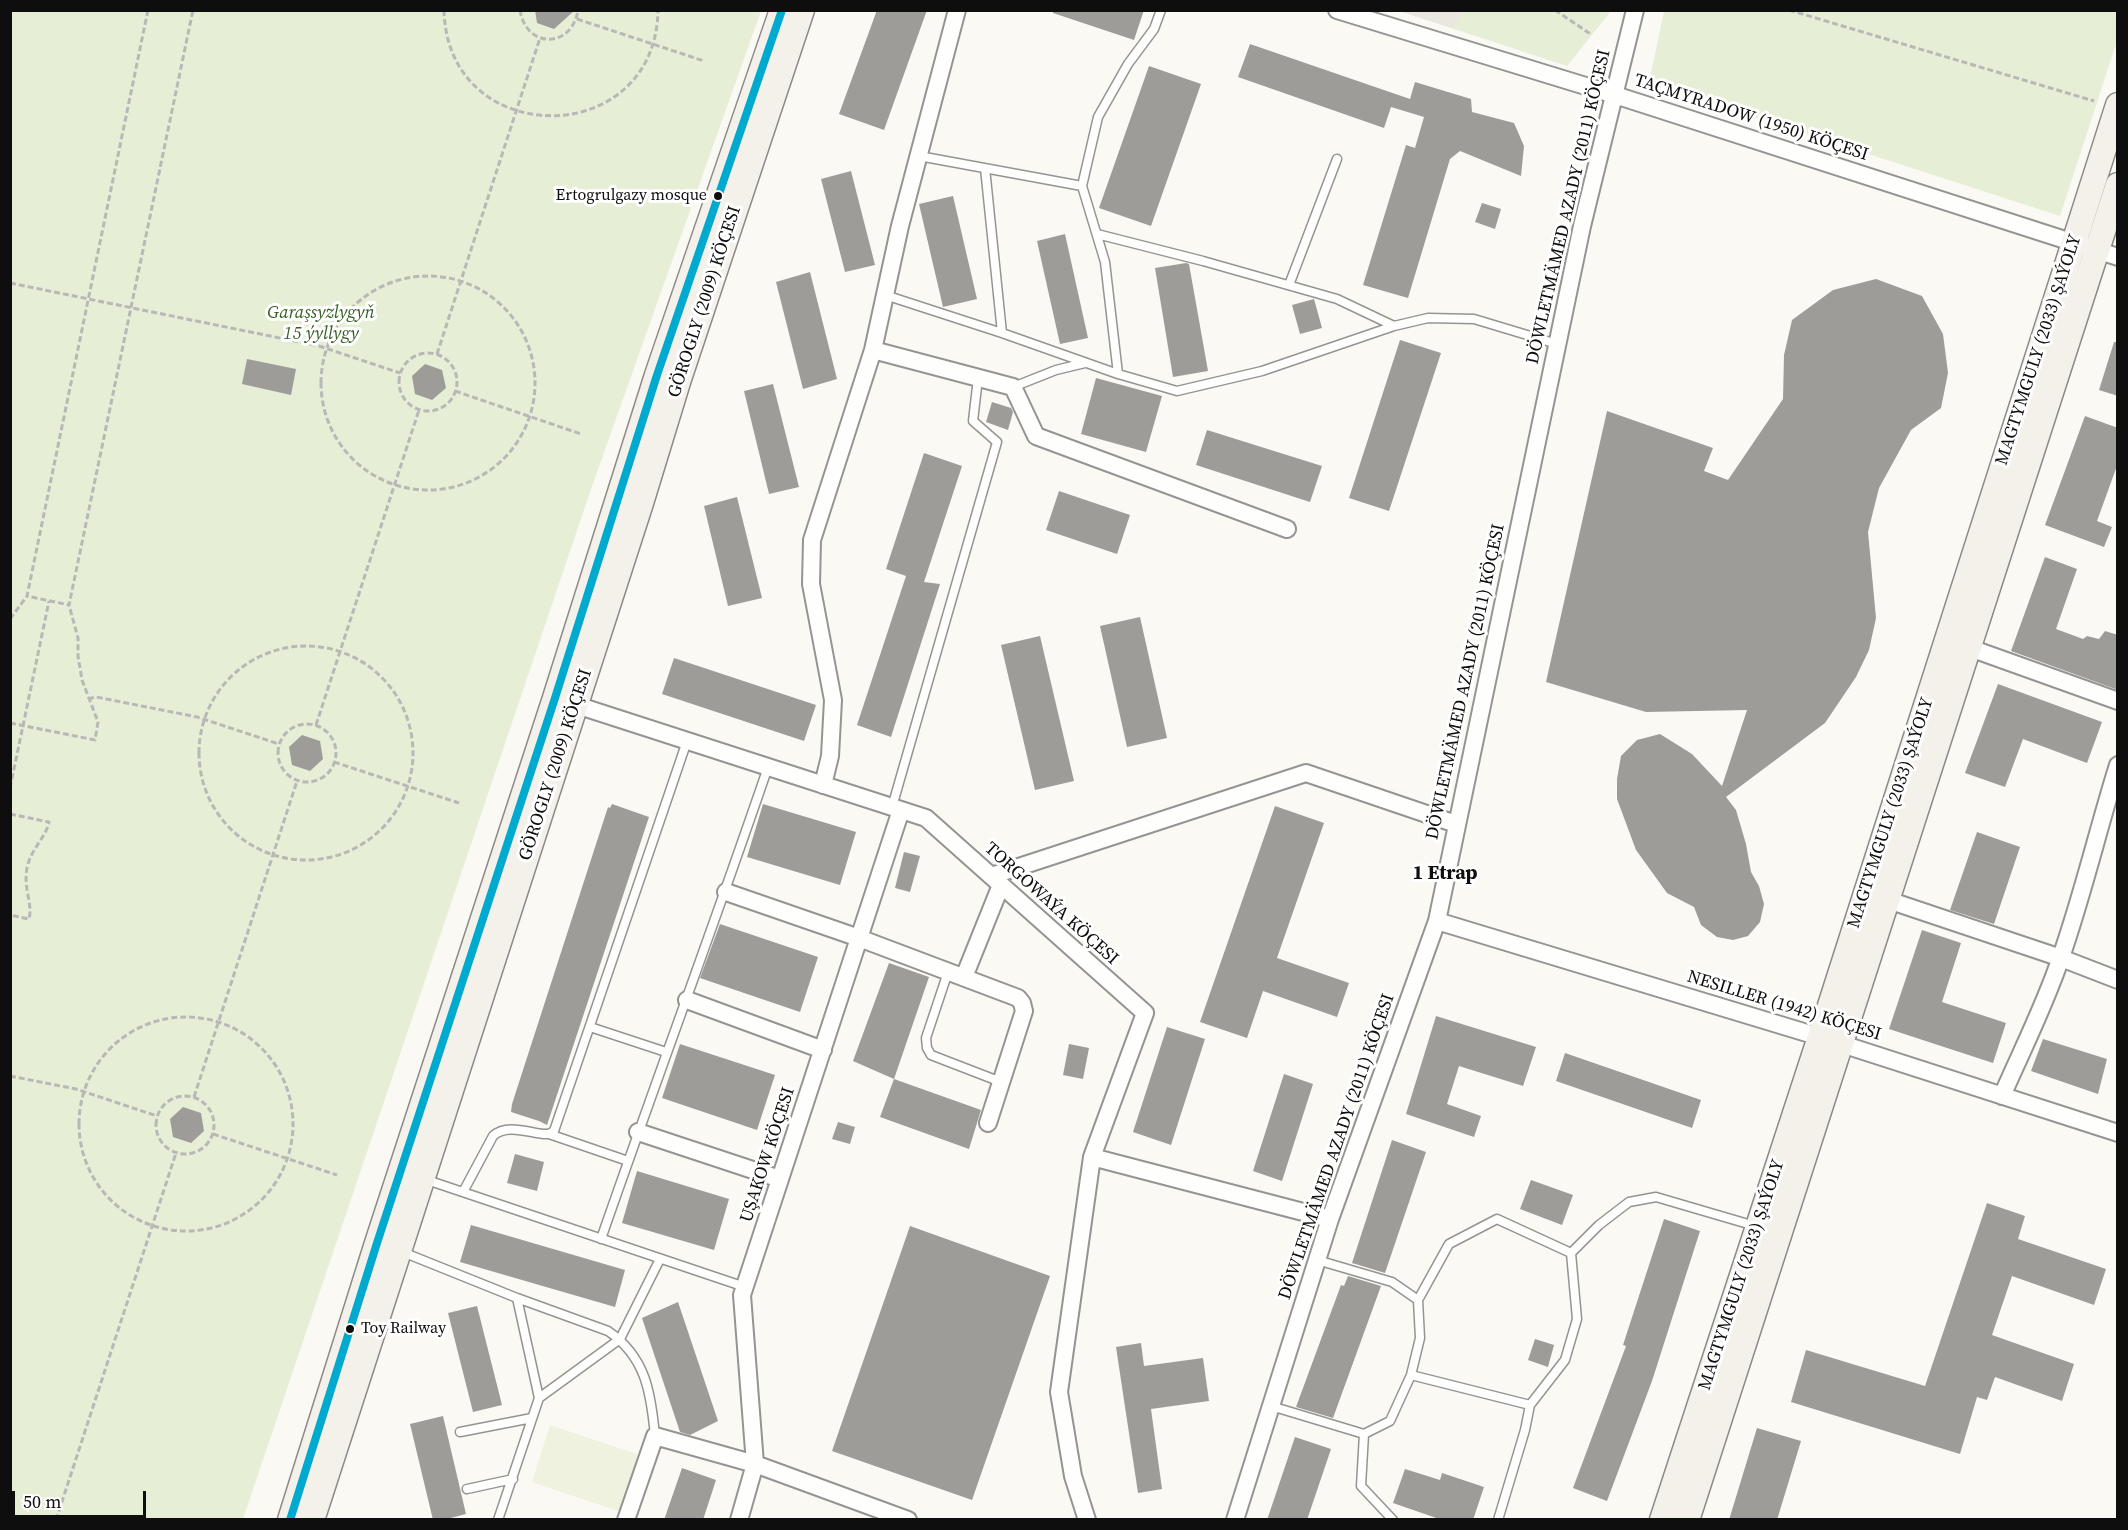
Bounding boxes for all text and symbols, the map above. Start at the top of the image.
street label: DÖWLETMÄMED AZADY (2011) KÖÇESI [1522,48,1616,366]
street label: TAÇMYRADOW (1950) KÖÇESI [1631,70,1871,166]
place label: Ertogrulgazy mosque [556,186,707,206]
marker: Ertogrulgazy mosque [712,190,724,202]
street label: GÖROGLY (2009) KÖÇESI [664,203,746,401]
street label: MAGTYMGULY (2033) ŞAÝOLY [1991,232,2087,468]
park label: Garaşsyzlygyň 15 ýyllygy [267,302,375,344]
street label: DÖWLETMÄMED AZADY (2011) KÖÇESI [1422,522,1510,842]
street label: GÖROGLY (2009) KÖÇESI [515,666,597,864]
street label: MAGTYMGULY (2033) ŞAÝOLY [1843,695,1939,931]
street label: TORGOWAÝA KÖÇESI [980,838,1122,970]
district label: 1 Etrap [1412,862,1478,886]
street label: NESILLER (1942) KÖÇESI [1684,966,1884,1046]
street label: DÖWLETMÄMED AZADY (2011) KÖÇESI [1274,991,1400,1303]
street label: UŞAKOW KÖÇESI [736,1085,800,1225]
street label: MAGTYMGULY (2033) ŞAÝOLY [1694,1157,1790,1393]
place label: Toy Railway [361,1319,446,1339]
marker: Toy Railway [344,1323,356,1335]
scale bar [15,1479,148,1517]
text: 50 m [23,1489,61,1514]

